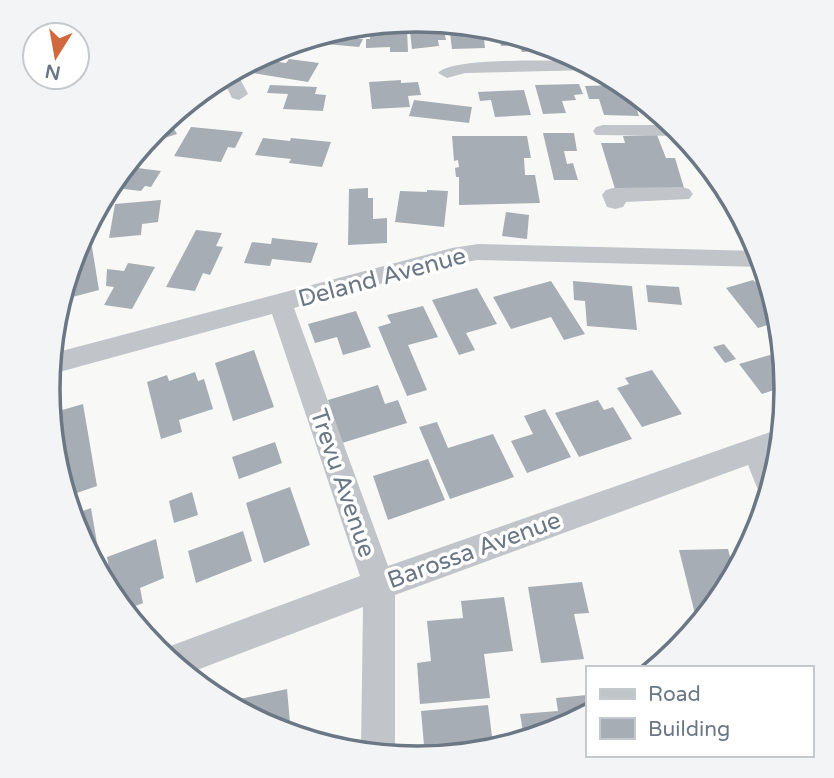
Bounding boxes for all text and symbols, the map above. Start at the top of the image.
north arrow [21,21,91,91]
text: N [43,59,63,84]
street label: Deland Avenue [295,241,469,314]
street label: Trevu Avenue [304,405,381,561]
street label: Barossa Avenue [384,506,565,595]
legend [586,666,813,757]
text: Road [648,682,701,707]
text: Building [648,717,730,742]

